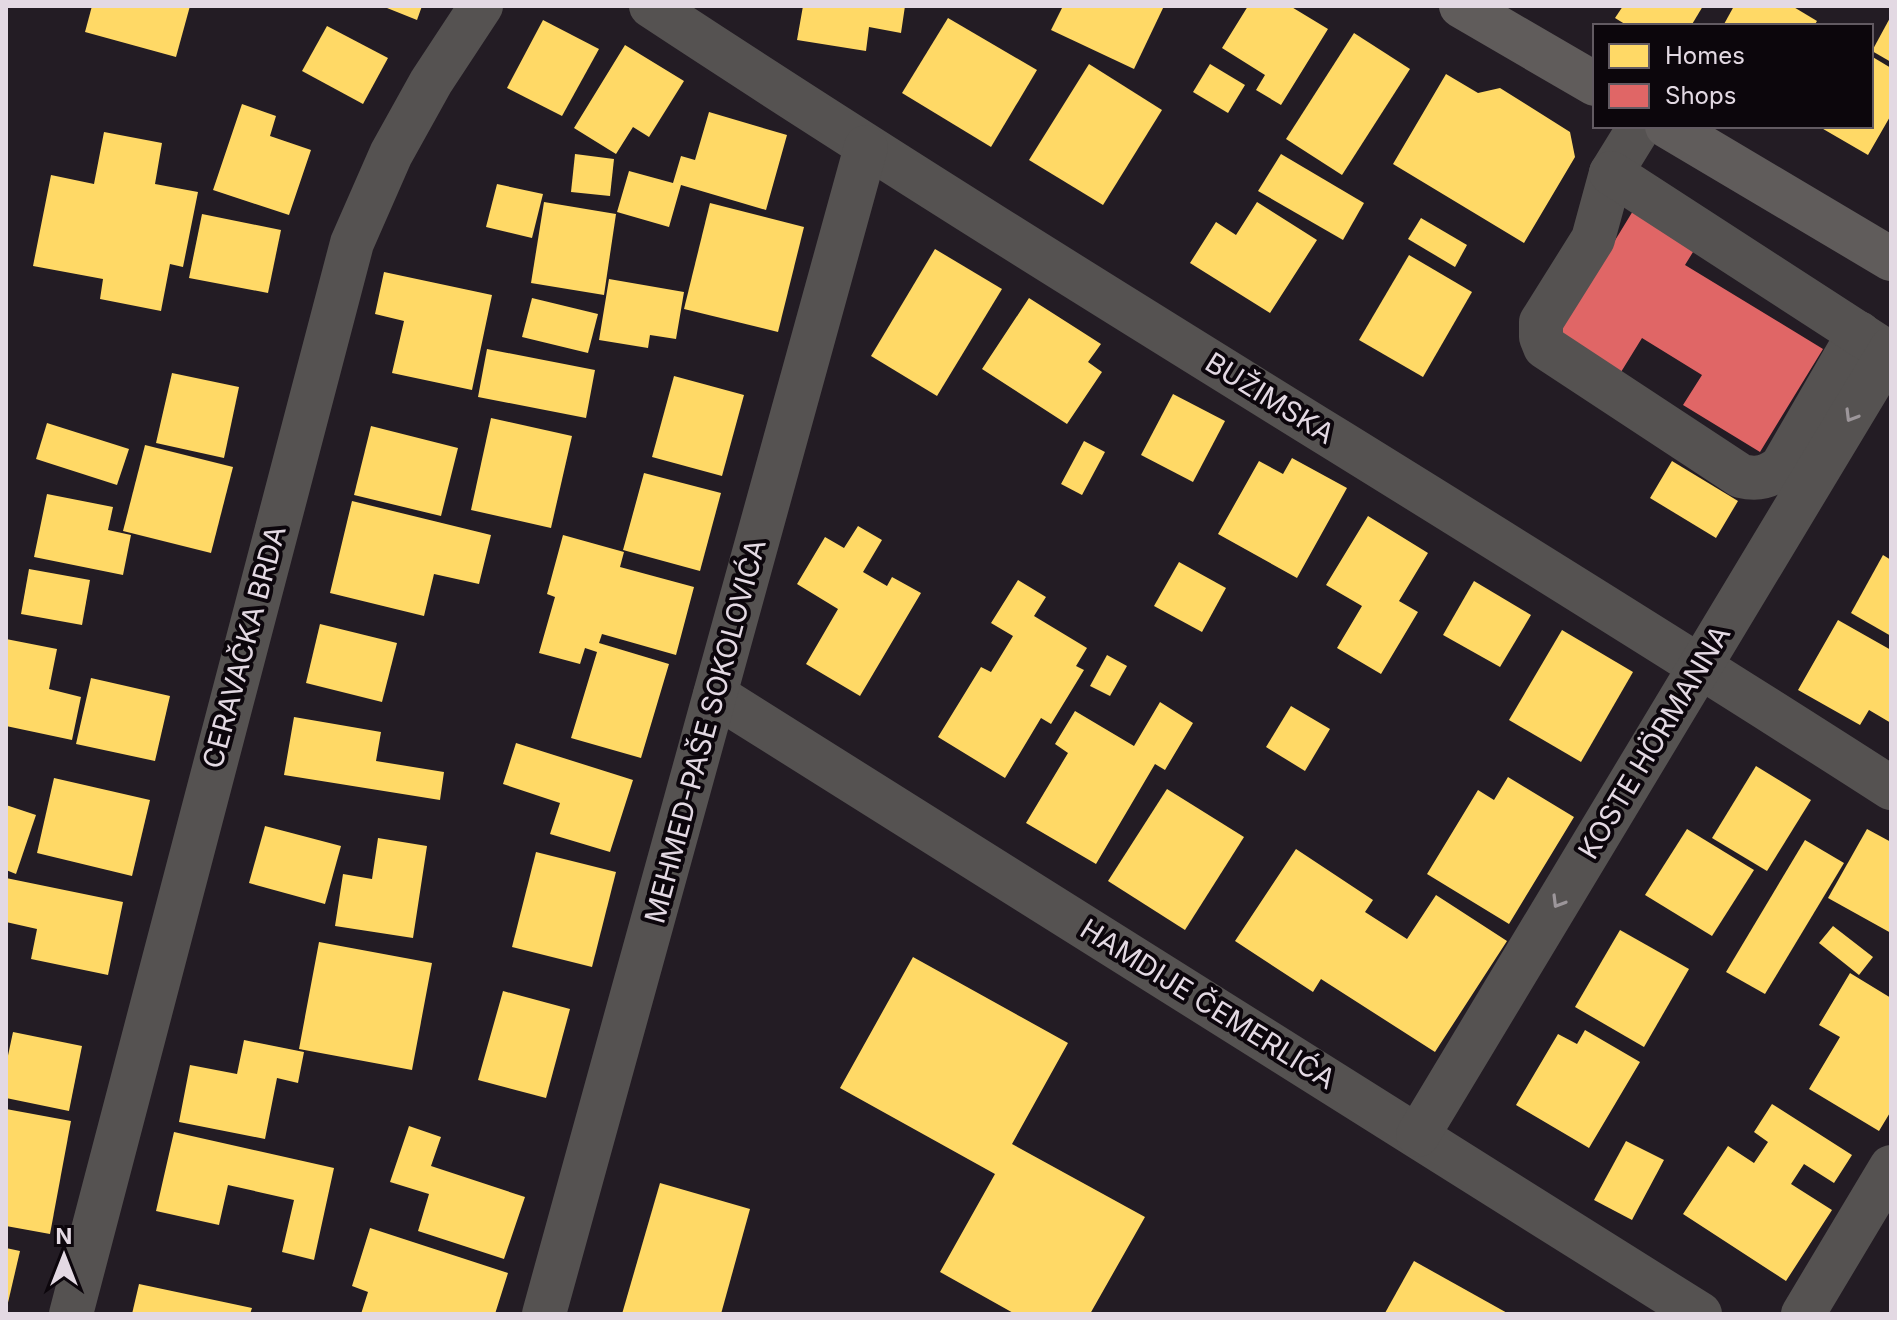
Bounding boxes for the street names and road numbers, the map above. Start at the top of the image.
street label: BUŽIMSKA [1199,345,1341,451]
street label: CERAVAČKA BRDA [195,522,293,772]
street label: MEHMED-PAŠE SOKOLOVIĆA [637,535,773,927]
street label: KOSTE HÖRMANNA [1571,619,1737,865]
street label: HAMDIJE ČEMERLIĆA [1074,912,1342,1096]

